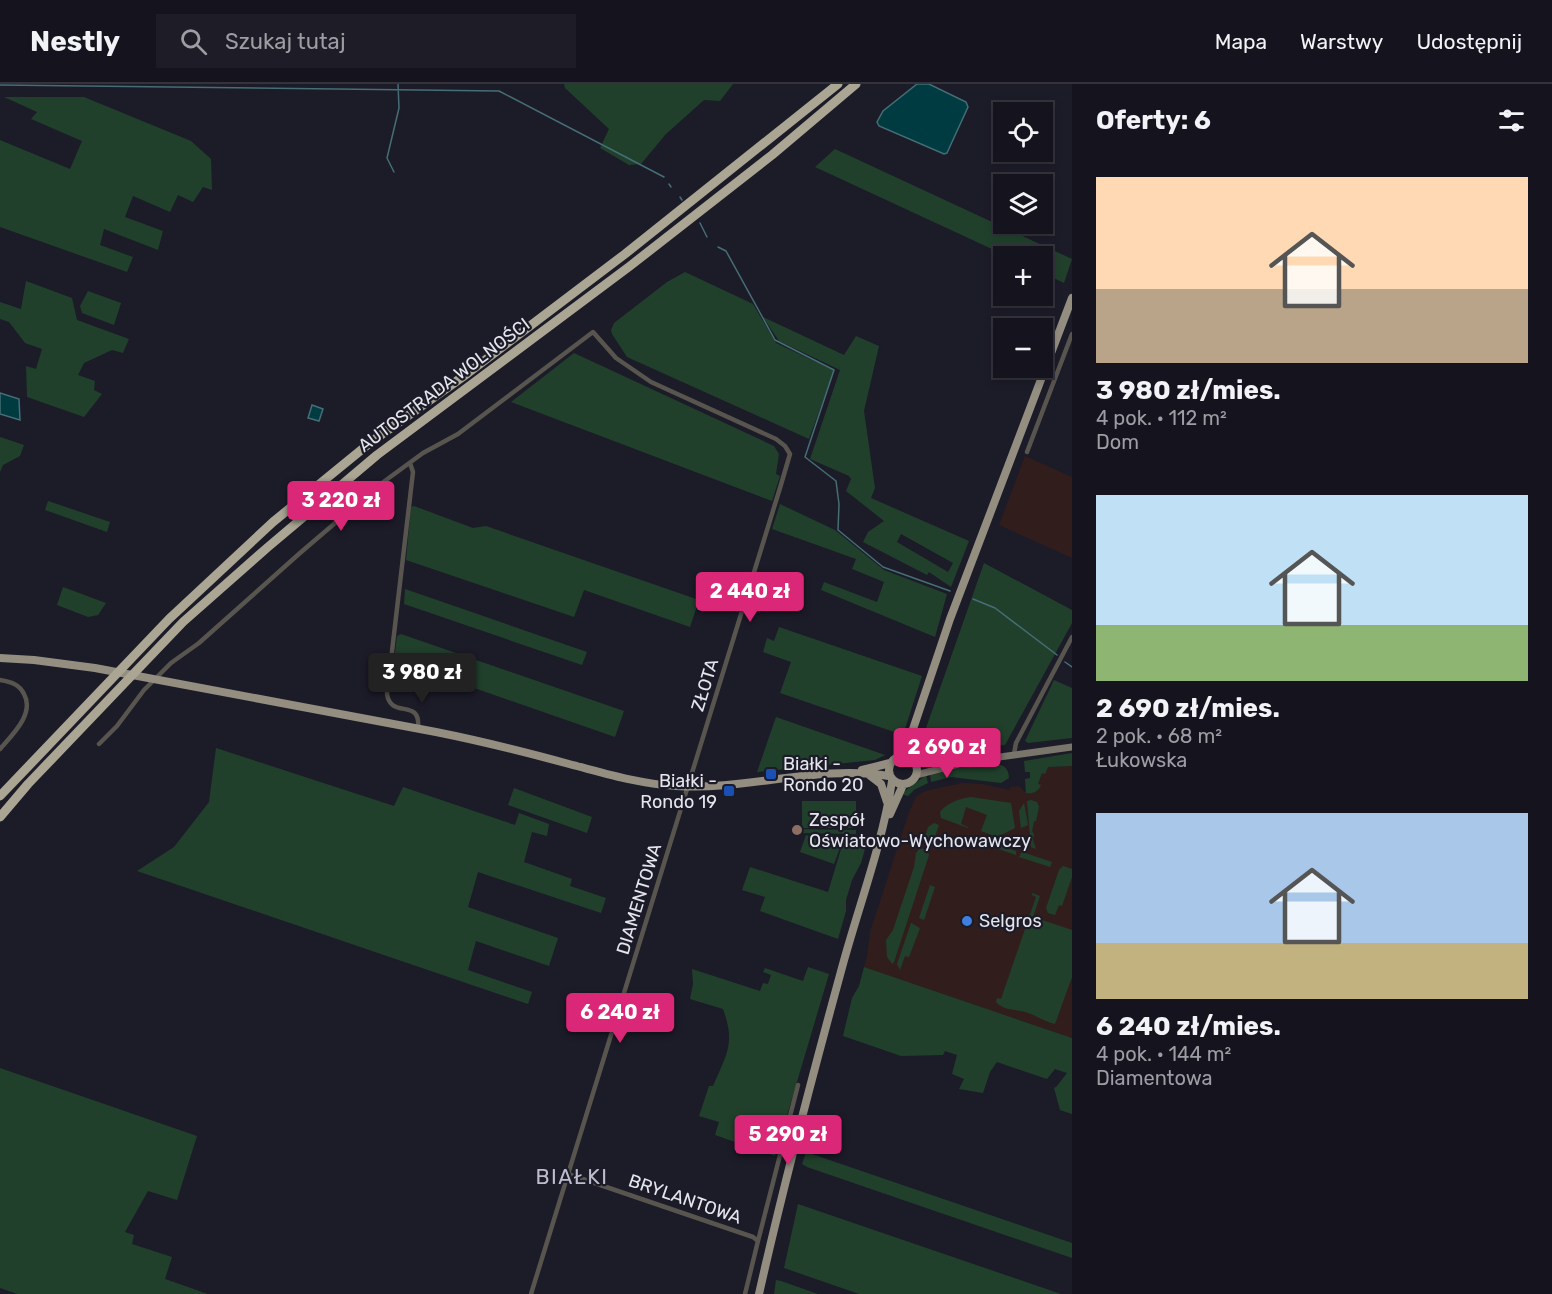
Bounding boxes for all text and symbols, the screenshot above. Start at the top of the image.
search box [156,14,576,68]
text: Nestly [30,25,120,58]
icon: search [177,25,210,58]
text: Szukaj tutaj [225,28,346,55]
text: Mapa [1215,29,1267,54]
text: Warstwy [1300,29,1383,54]
text: Udostępnij [1416,29,1522,54]
map controls [993,102,1053,378]
button: locate [993,102,1053,162]
icon: filters [1495,104,1528,137]
text: Oferty: 6 [1096,105,1211,136]
button: layers [993,174,1053,234]
icon: home [1258,216,1366,324]
button: + [993,246,1053,306]
street label: AUTOSTRADA WOLNOŚCI [354,313,534,457]
button: − [993,318,1053,378]
text: 3 980 zł/mies. [1096,375,1281,406]
text: 4 pok. · 112 m² [1096,406,1227,430]
text: Dom [1096,430,1139,454]
pin: 3 220 zł [279,481,403,532]
text: 3 220 zł [301,488,381,512]
icon: home [1258,534,1366,642]
pin: 2 440 zł [688,572,812,623]
text: 2 440 zł [710,579,790,603]
pin: 3 980 zł [360,653,484,704]
street label: ZŁOTA [687,656,723,714]
text: 3 980 zł [382,660,462,684]
text: 2 690 zł/mies. [1096,693,1280,724]
text: 2 pok. · 68 m² [1096,724,1222,748]
pin: 2 690 zł [885,728,1009,779]
text: 2 690 zł [908,735,986,759]
text: Łukowska [1096,748,1187,772]
place label: Białki - Rondo 20 [783,753,863,796]
marker: Białki - Rondo 20 [764,767,778,781]
place label: Białki - Rondo 19 [640,770,717,813]
marker: Białki - Rondo 19 [722,784,736,798]
place label: Zespół Oświatowo-Wychowawczy [809,809,1031,852]
marker: Zespół Oświatowo-Wychowawczy [790,823,804,837]
street label: DIAMENTOWA [612,841,666,957]
icon: home [1258,852,1366,960]
place label: Selgros [979,910,1042,932]
marker: Selgros [960,914,974,928]
pin: 6 240 zł [558,993,682,1044]
text: 6 240 zł [580,1000,660,1024]
text: 6 240 zł/mies. [1096,1011,1281,1042]
text: 4 pok. · 144 m² [1096,1042,1231,1066]
text: Diamentowa [1096,1066,1212,1090]
pin: 5 290 zł [726,1115,850,1166]
text: 5 290 zł [749,1122,827,1146]
district label: BIAŁKI [535,1164,609,1189]
street label: BRYLANTOWA [626,1169,744,1229]

